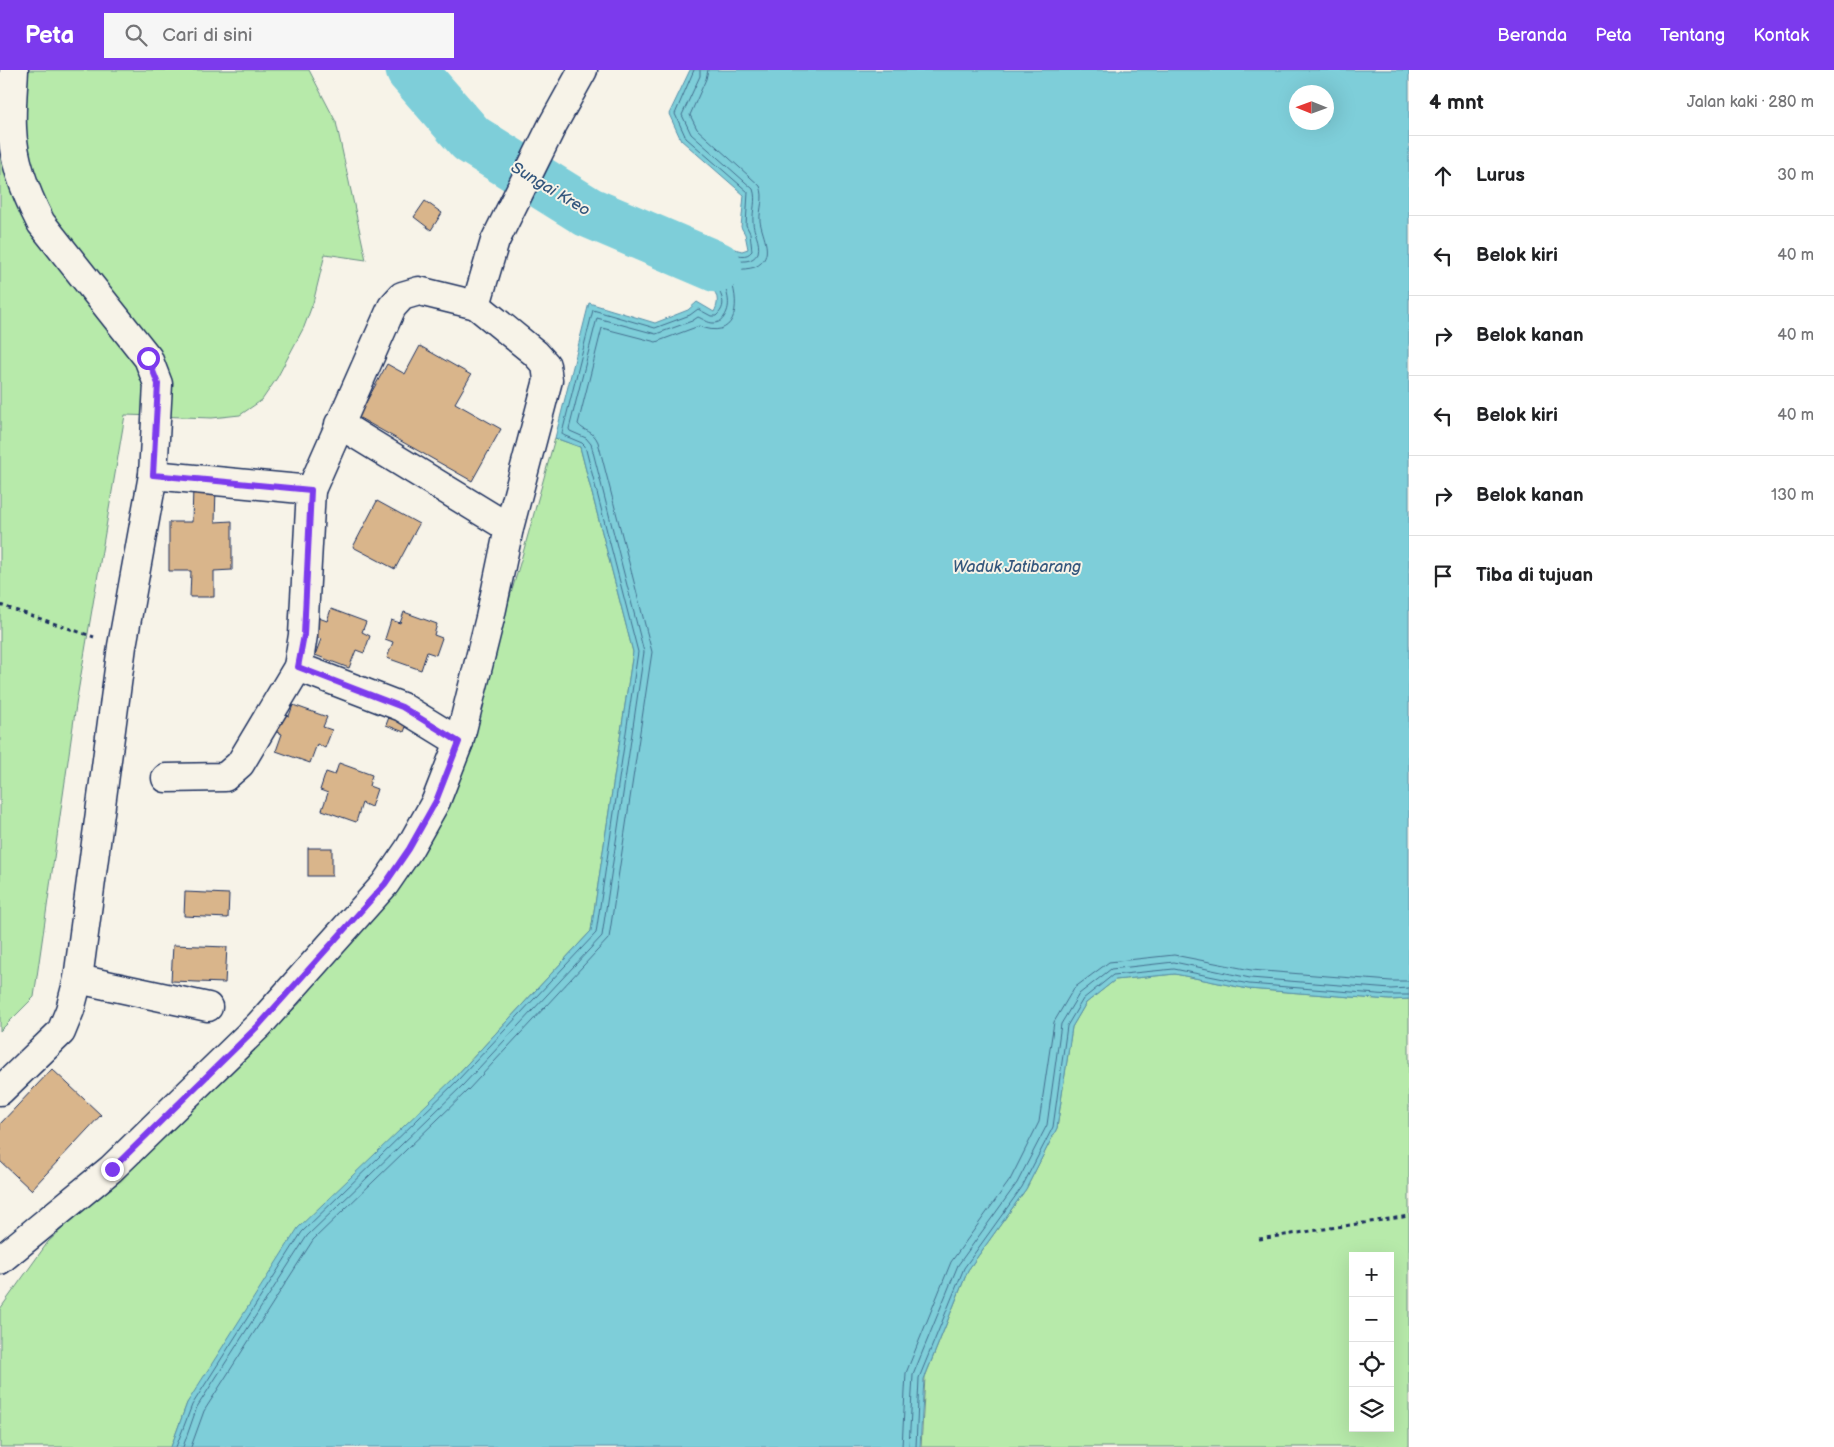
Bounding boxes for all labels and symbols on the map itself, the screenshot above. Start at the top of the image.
north arrow [1289,85,1334,130]
water label: Sungai Kreo [507,158,593,220]
route start [137,347,160,370]
water label: Waduk Jatibarang [953,558,1081,577]
route end [101,1158,124,1181]

